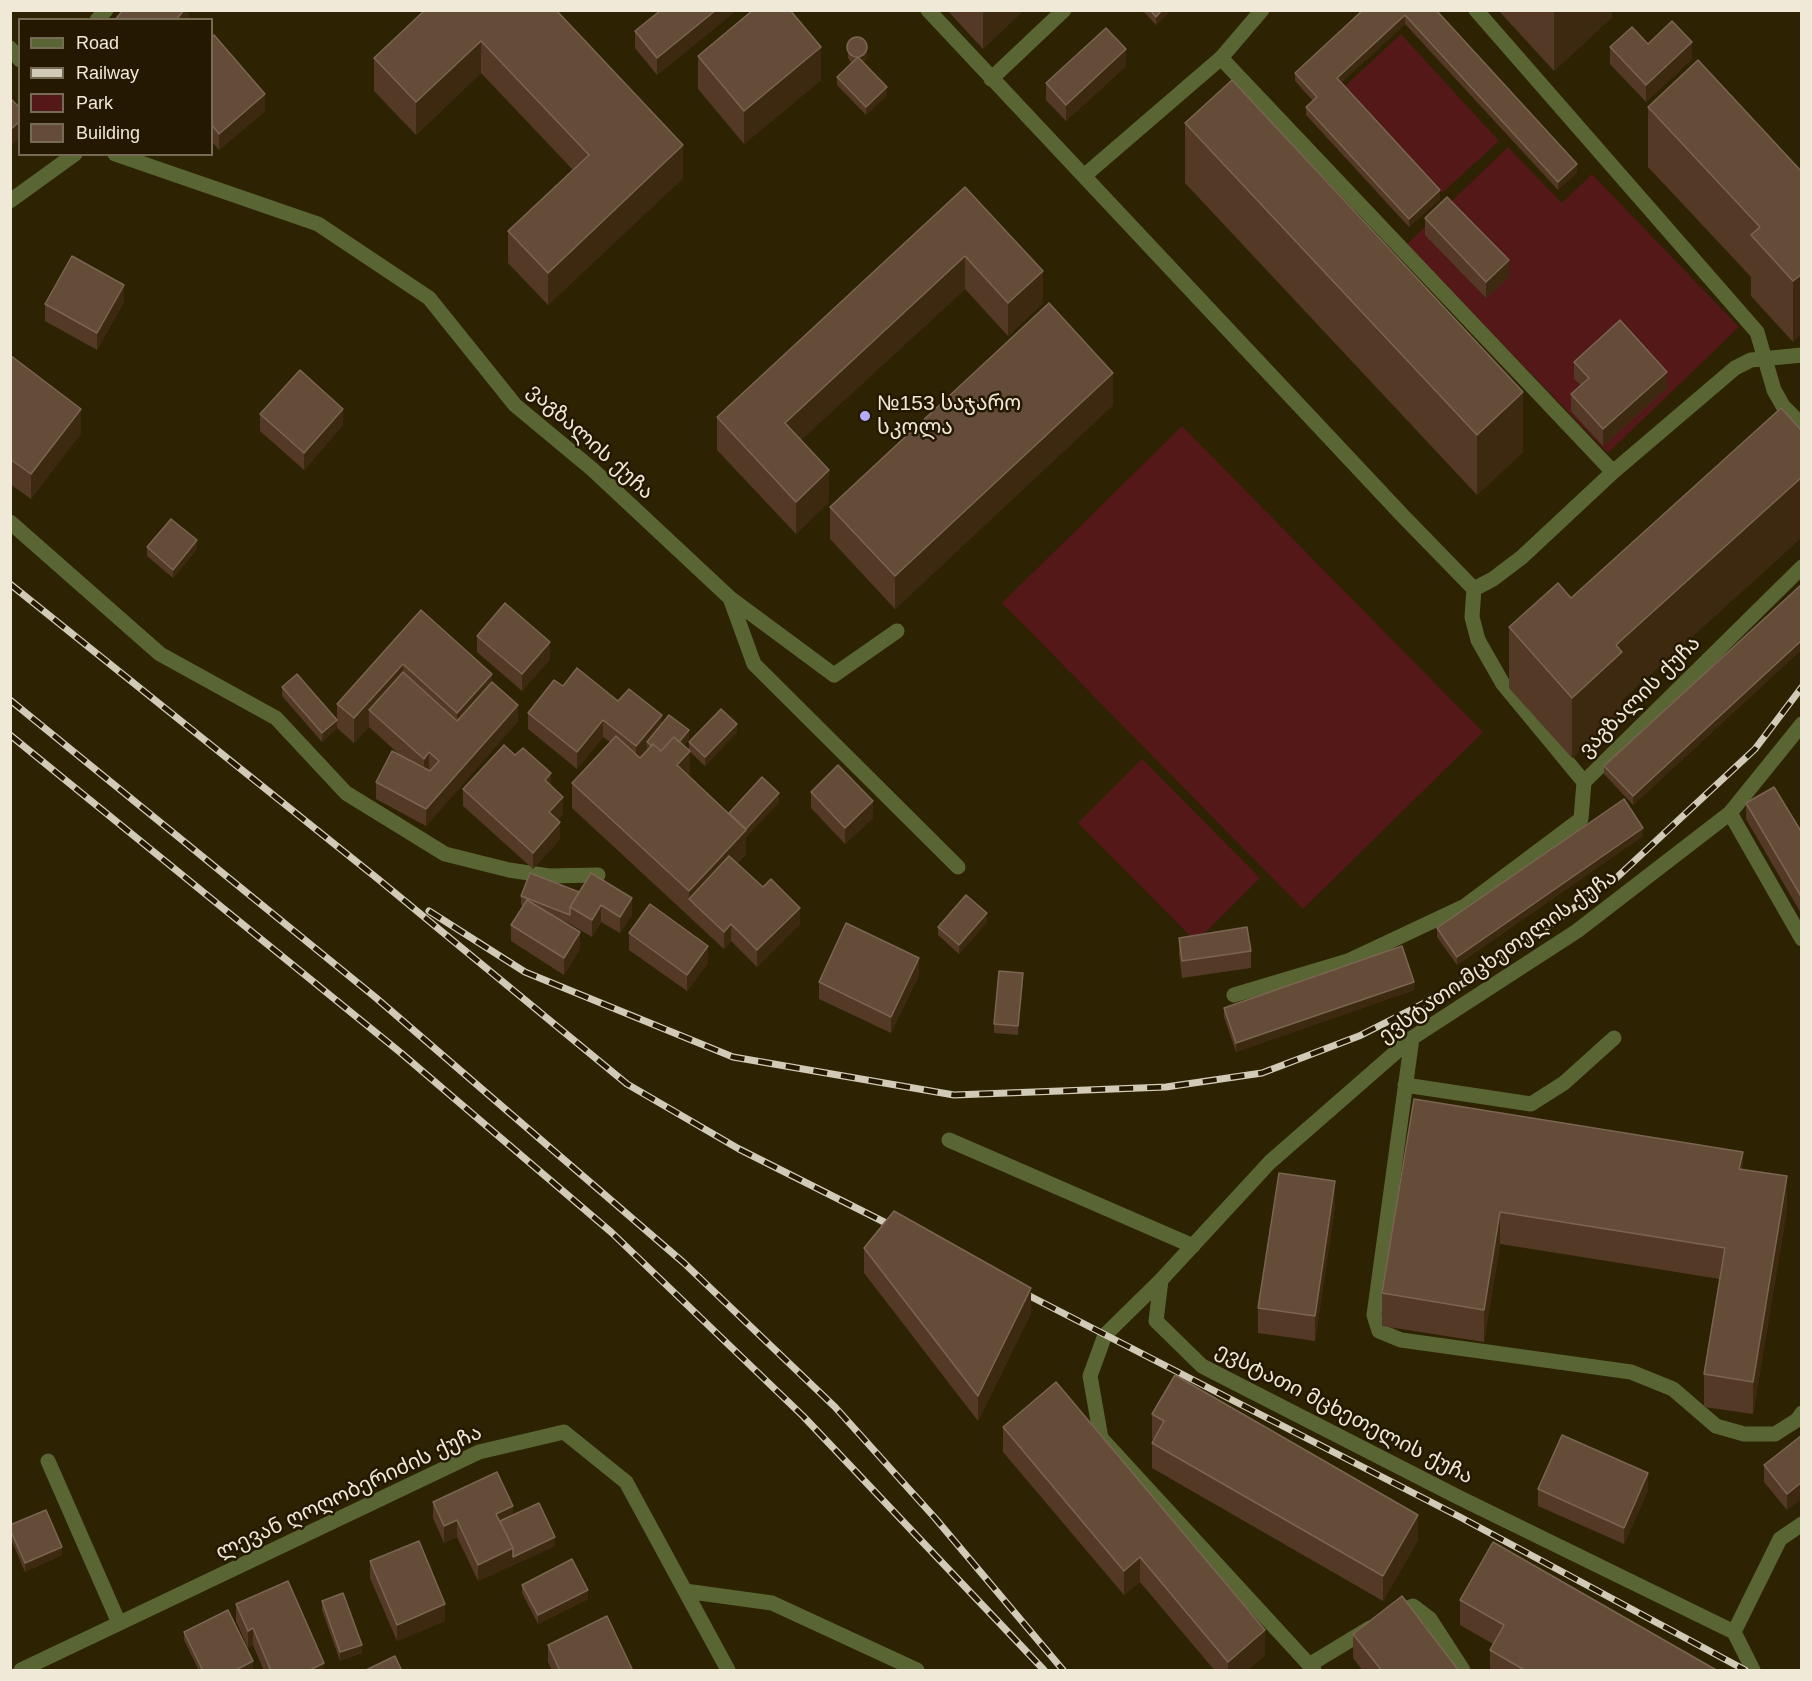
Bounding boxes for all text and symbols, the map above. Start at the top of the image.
legend [18,18,213,156]
text: Road [76,33,119,53]
text: Railway [76,63,139,83]
text: Park [76,93,113,113]
text: Building [76,123,140,143]
street label: ვაგზალის ქუჩა [522,379,658,505]
place label: №153 საჯარო სკოლა [877,391,1021,441]
marker: №153 საჯარო სკოლა [858,409,872,423]
street label: ვაგზალის ქუჩა [1574,631,1706,763]
street label: ევსტათი მცხეთელის ქუჩა [1374,865,1622,1049]
street label: ევსტათი მცხეთელის ქუჩა [1211,1338,1477,1490]
street label: ლევან ღოღობერიძის ქუჩა [212,1420,486,1566]

